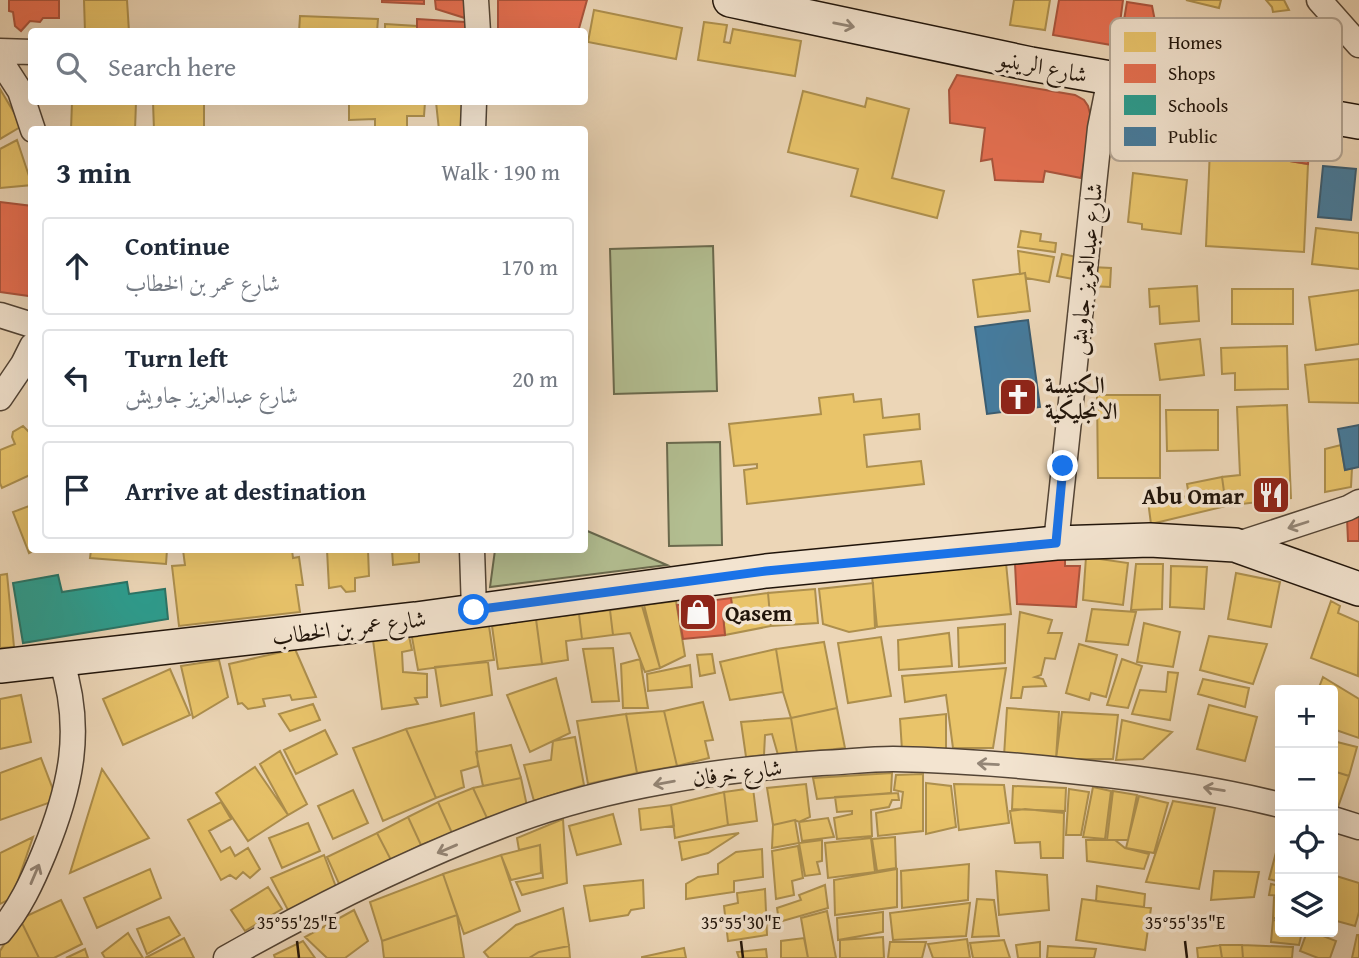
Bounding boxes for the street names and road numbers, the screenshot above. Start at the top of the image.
street label: شارع الرينبو [993,41,1090,95]
street label: شارع عبدالعزيز جاويش [1060,181,1114,357]
street label: شارع عمر بن الخطاب [270,601,429,657]
street label: شارع خرفان [690,750,784,798]

